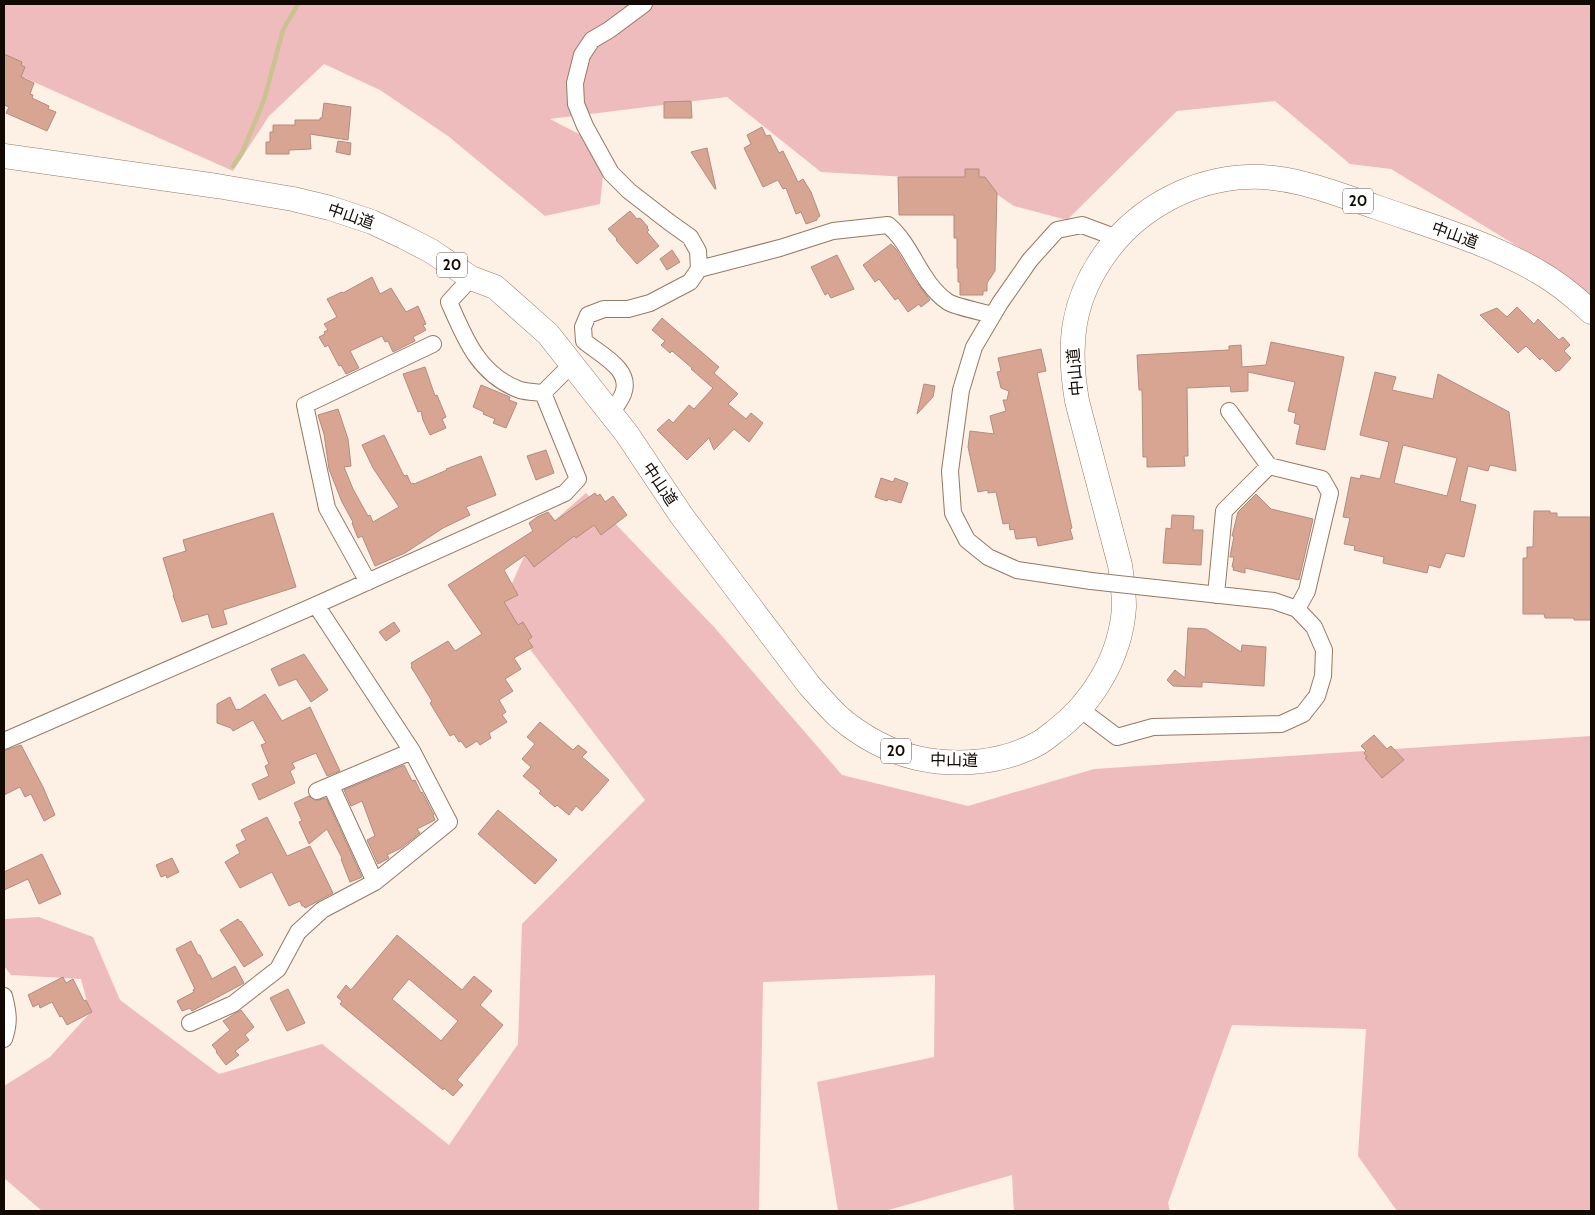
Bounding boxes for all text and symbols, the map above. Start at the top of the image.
road number: 20 [1343,188,1373,214]
street label: 中山道 [325,199,377,233]
street label: 中山道 [1429,218,1481,252]
road number: 20 [437,252,467,278]
street label: 中山道 [1063,347,1087,397]
street label: 中山道 [639,459,681,509]
road number: 20 [881,738,911,764]
street label: 中山道 [930,750,978,770]

